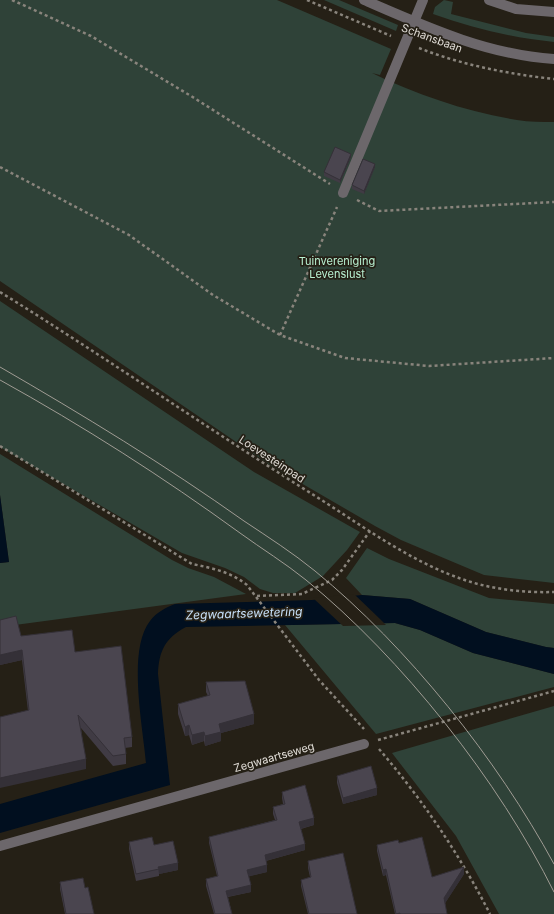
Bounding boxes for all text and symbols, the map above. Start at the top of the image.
street label: Schansbaan [400,20,464,56]
park label: Tuinvereniging Levenslust [299,254,375,281]
street label: Loevesteinpad [236,432,308,486]
water label: Zegwaartsewetering [185,603,303,623]
street label: Zegwaartseweg [232,739,316,775]

